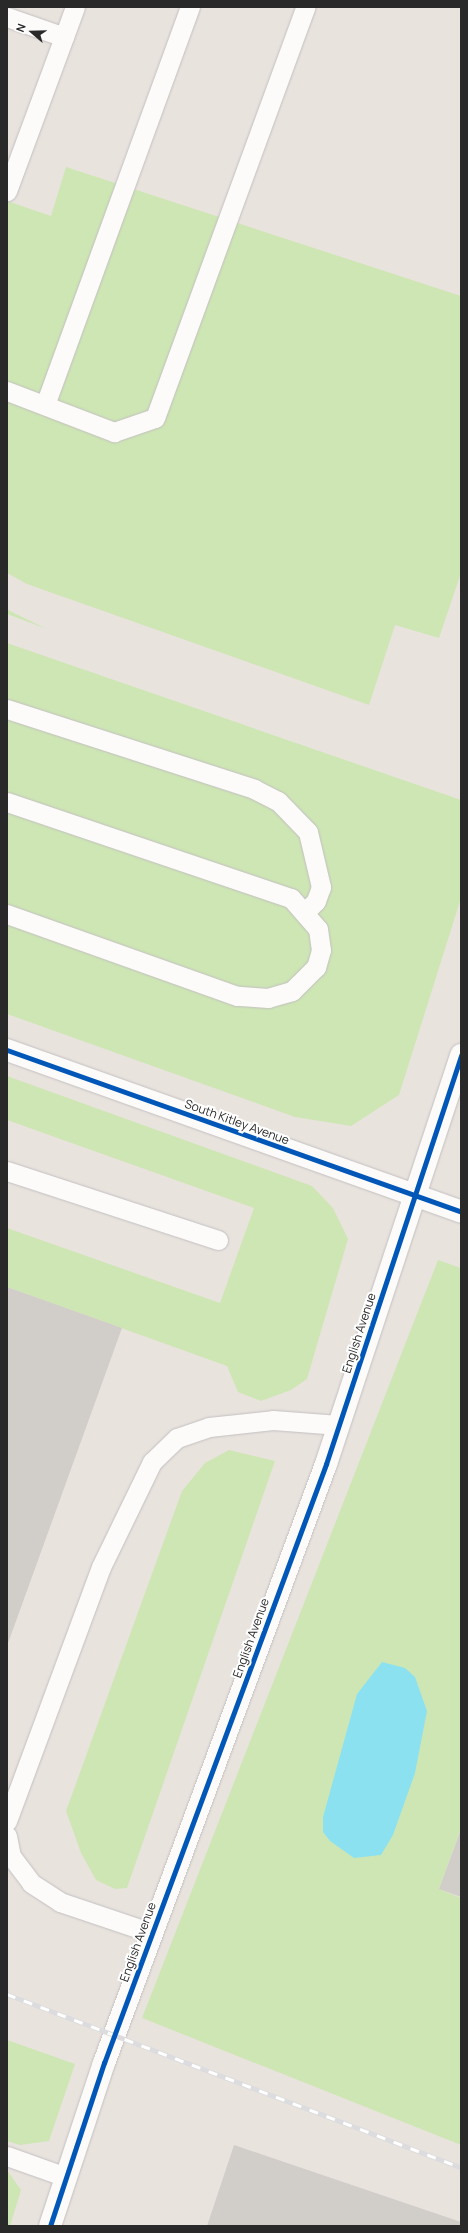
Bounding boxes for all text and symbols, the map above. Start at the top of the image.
north arrow [12,12,52,52]
text: N [12,21,29,34]
street label: South Kitley Avenue [183,1096,291,1148]
street label: English Avenue [339,1291,379,1375]
street label: English Avenue [230,1596,272,1680]
street label: English Avenue [117,1900,159,1984]

